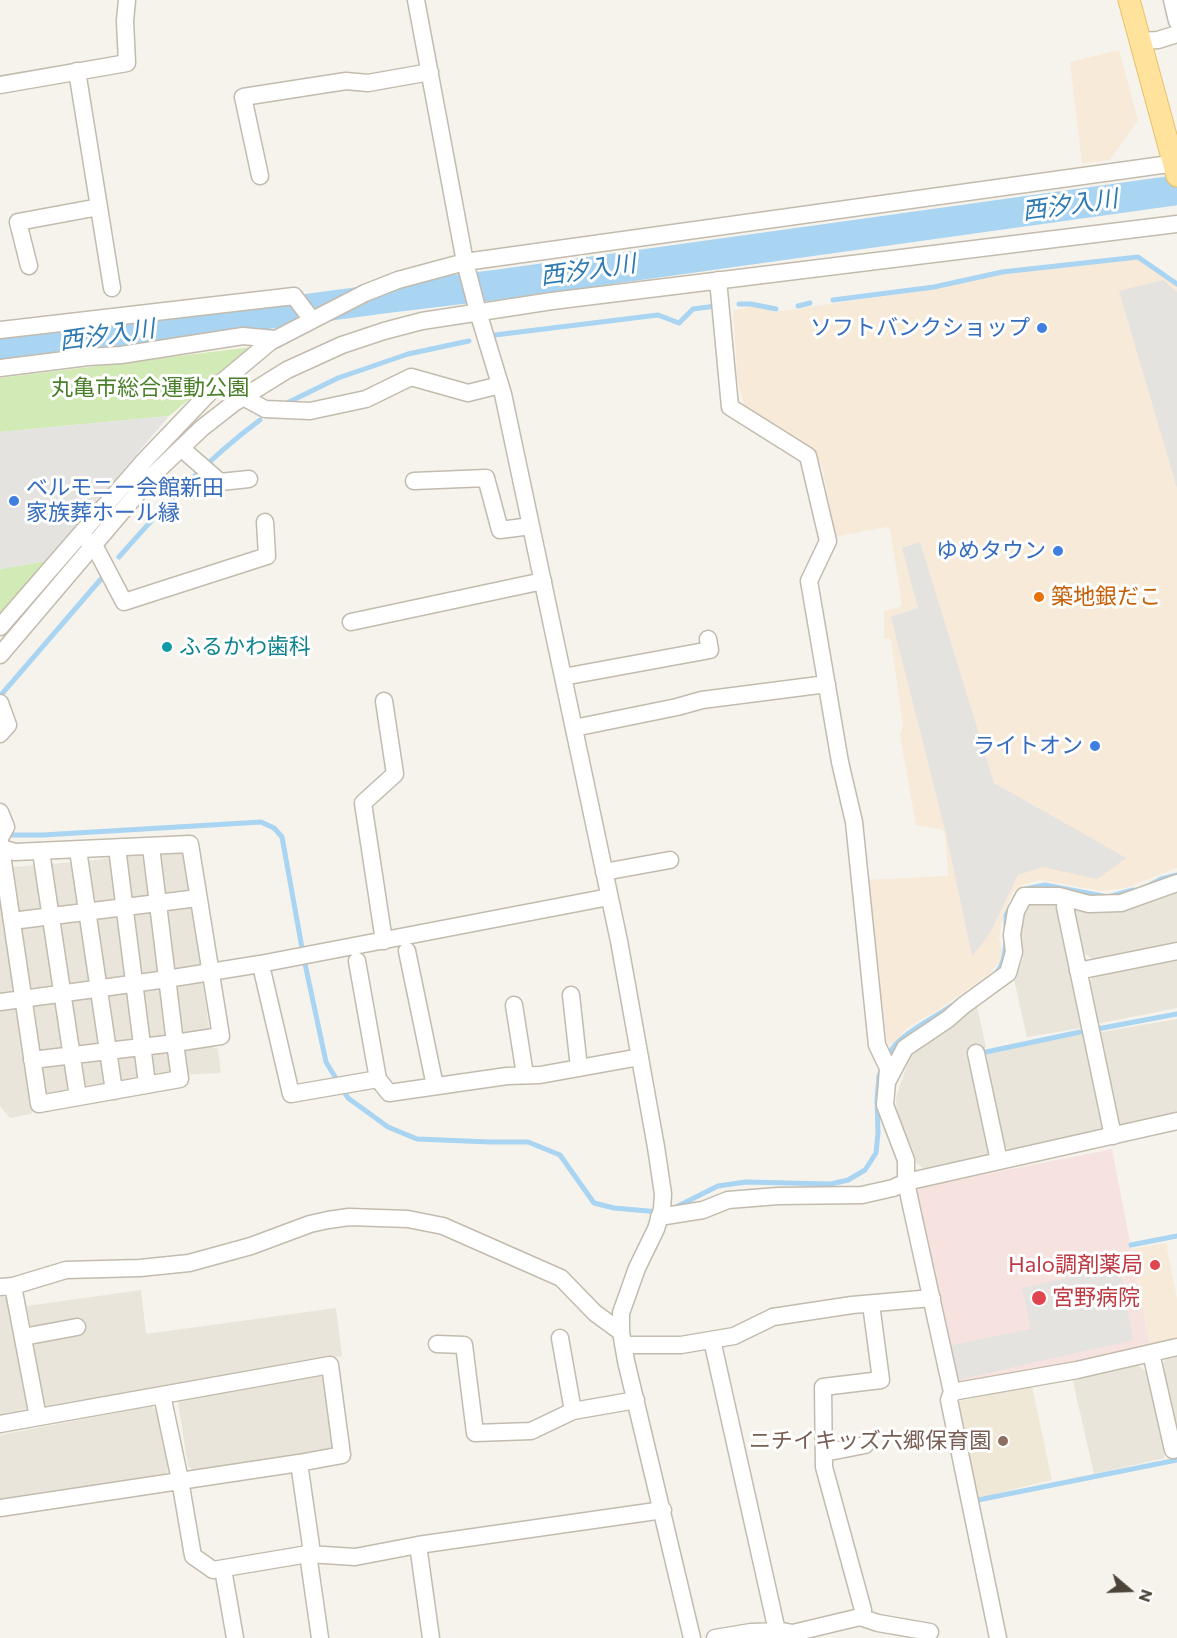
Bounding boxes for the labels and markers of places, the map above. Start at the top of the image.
place label: ソフトバンクショップ [810,315,1030,341]
marker: ソフトバンクショップ [1035,321,1049,335]
place label: ベルモニー会館新田 家族葬ホール縁 [26,475,224,526]
marker: ベルモニー会館新田 家族葬ホール縁 [7,494,21,508]
place label: ゆめタウン [936,538,1046,564]
marker: ゆめタウン [1051,544,1065,558]
place label: 築地銀だこ [1051,584,1161,610]
marker: 築地銀だこ [1032,590,1046,604]
place label: ふるかわ歯科 [179,634,311,660]
marker: ふるかわ歯科 [160,640,174,654]
place label: ライトオン [973,733,1083,759]
marker: ライトオン [1088,739,1102,753]
place label: Halo調剤薬局 [1008,1252,1143,1278]
marker: Halo調剤薬局 [1148,1258,1162,1272]
place label: 宮野病院 [1052,1285,1140,1311]
marker: 宮野病院 [1030,1289,1048,1307]
place label: ニチイキッズ六郷保育園 [749,1428,991,1454]
marker: ニチイキッズ六郷保育園 [996,1434,1010,1448]

